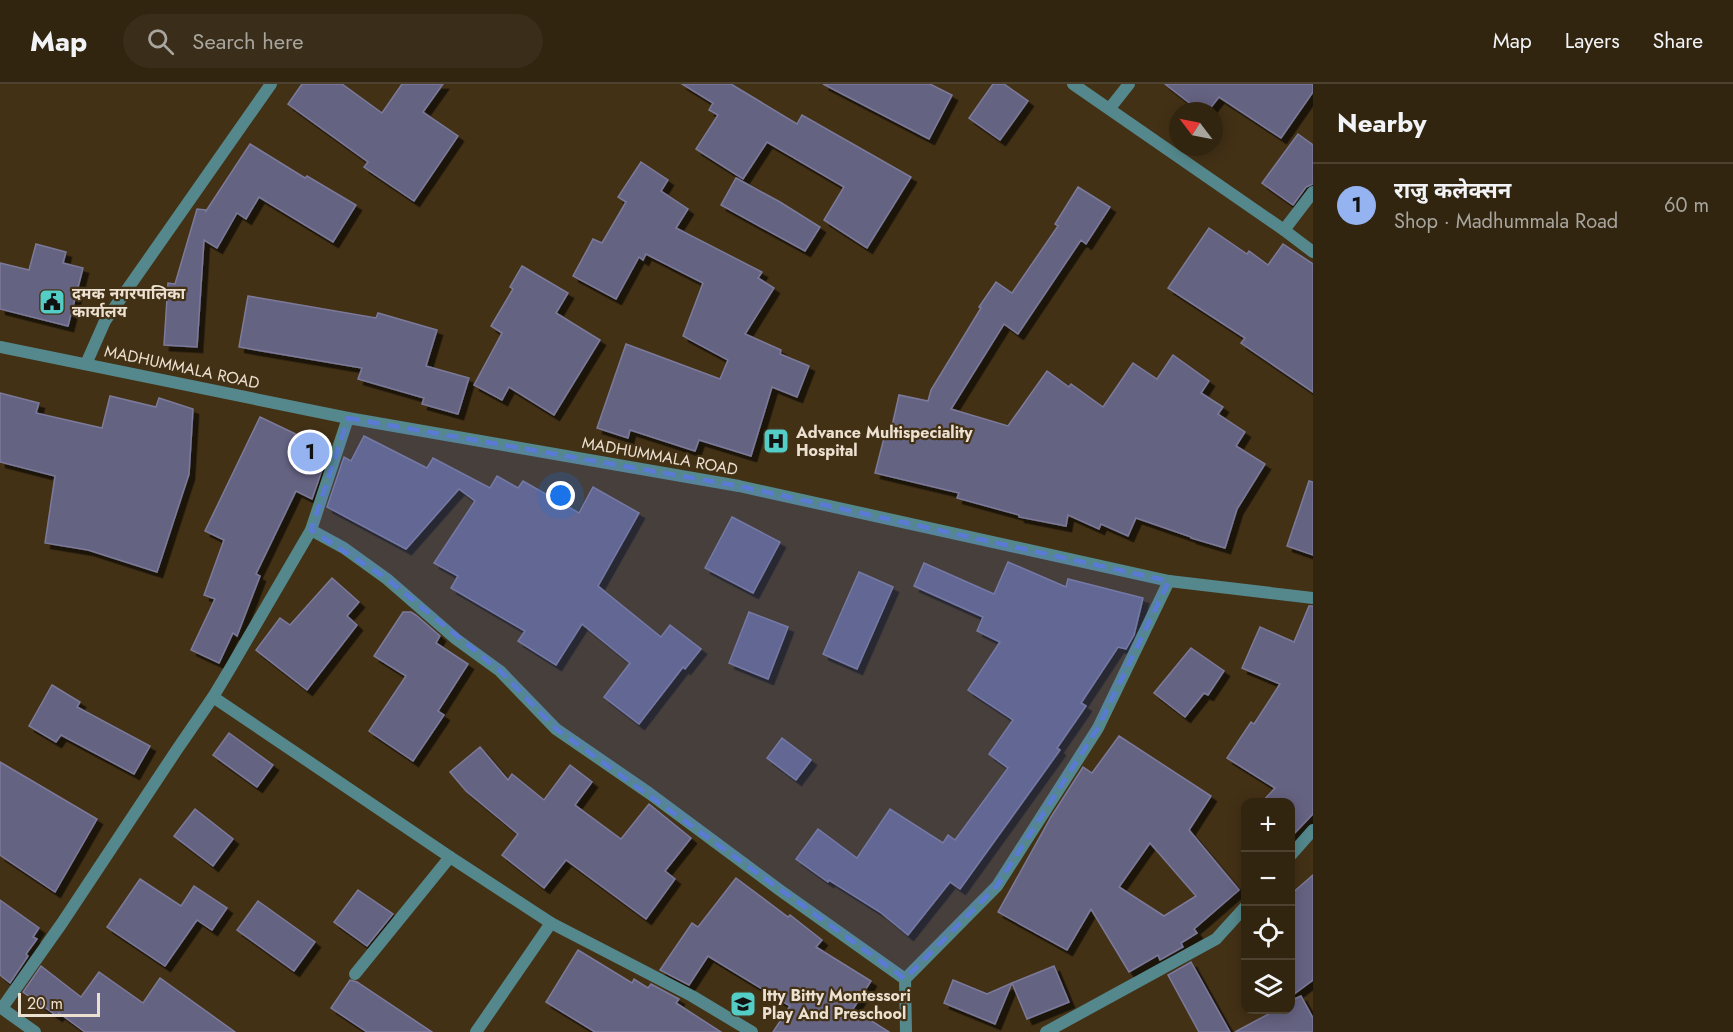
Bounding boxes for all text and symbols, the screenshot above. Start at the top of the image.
search box [123,14,543,68]
text: Map [30,21,87,62]
icon: search [144,25,177,58]
text: Search here [192,25,304,57]
text: Map [1493,26,1532,56]
text: Layers [1565,26,1620,56]
text: Share [1653,26,1703,56]
north arrow [1169,102,1223,156]
text: Nearby [1337,104,1426,142]
text: राजु कलेक्सन [1394,174,1511,206]
text: 1 [1351,191,1362,220]
text: 60 m [1664,191,1709,220]
text: Shop · Madhummala Road [1394,207,1618,236]
place label: दमक नगरपालिका कार्यालय [72,282,186,323]
public building icon: दमक नगरपालिका कार्यालय [37,287,67,317]
street label: MADHUMMALA ROAD [102,339,262,395]
place label: Advance Multispeciality Hospital [795,421,973,462]
hospital icon: Advance Multispeciality Hospital [761,426,791,456]
pin: 1 [290,430,330,475]
street label: MADHUMMALA ROAD [580,431,740,481]
your location [546,481,575,510]
map controls [1241,798,1295,1014]
button: + [1241,798,1295,852]
button: − [1241,852,1295,906]
button: locate [1241,906,1295,960]
button: layers [1241,960,1295,1014]
place label: Itty Bitty Montessori Play And Preschool [762,984,911,1025]
school or university icon: Itty Bitty Montessori Play And Preschool [728,989,758,1019]
scale bar [18,990,100,1018]
text: 20 m [27,992,63,1015]

